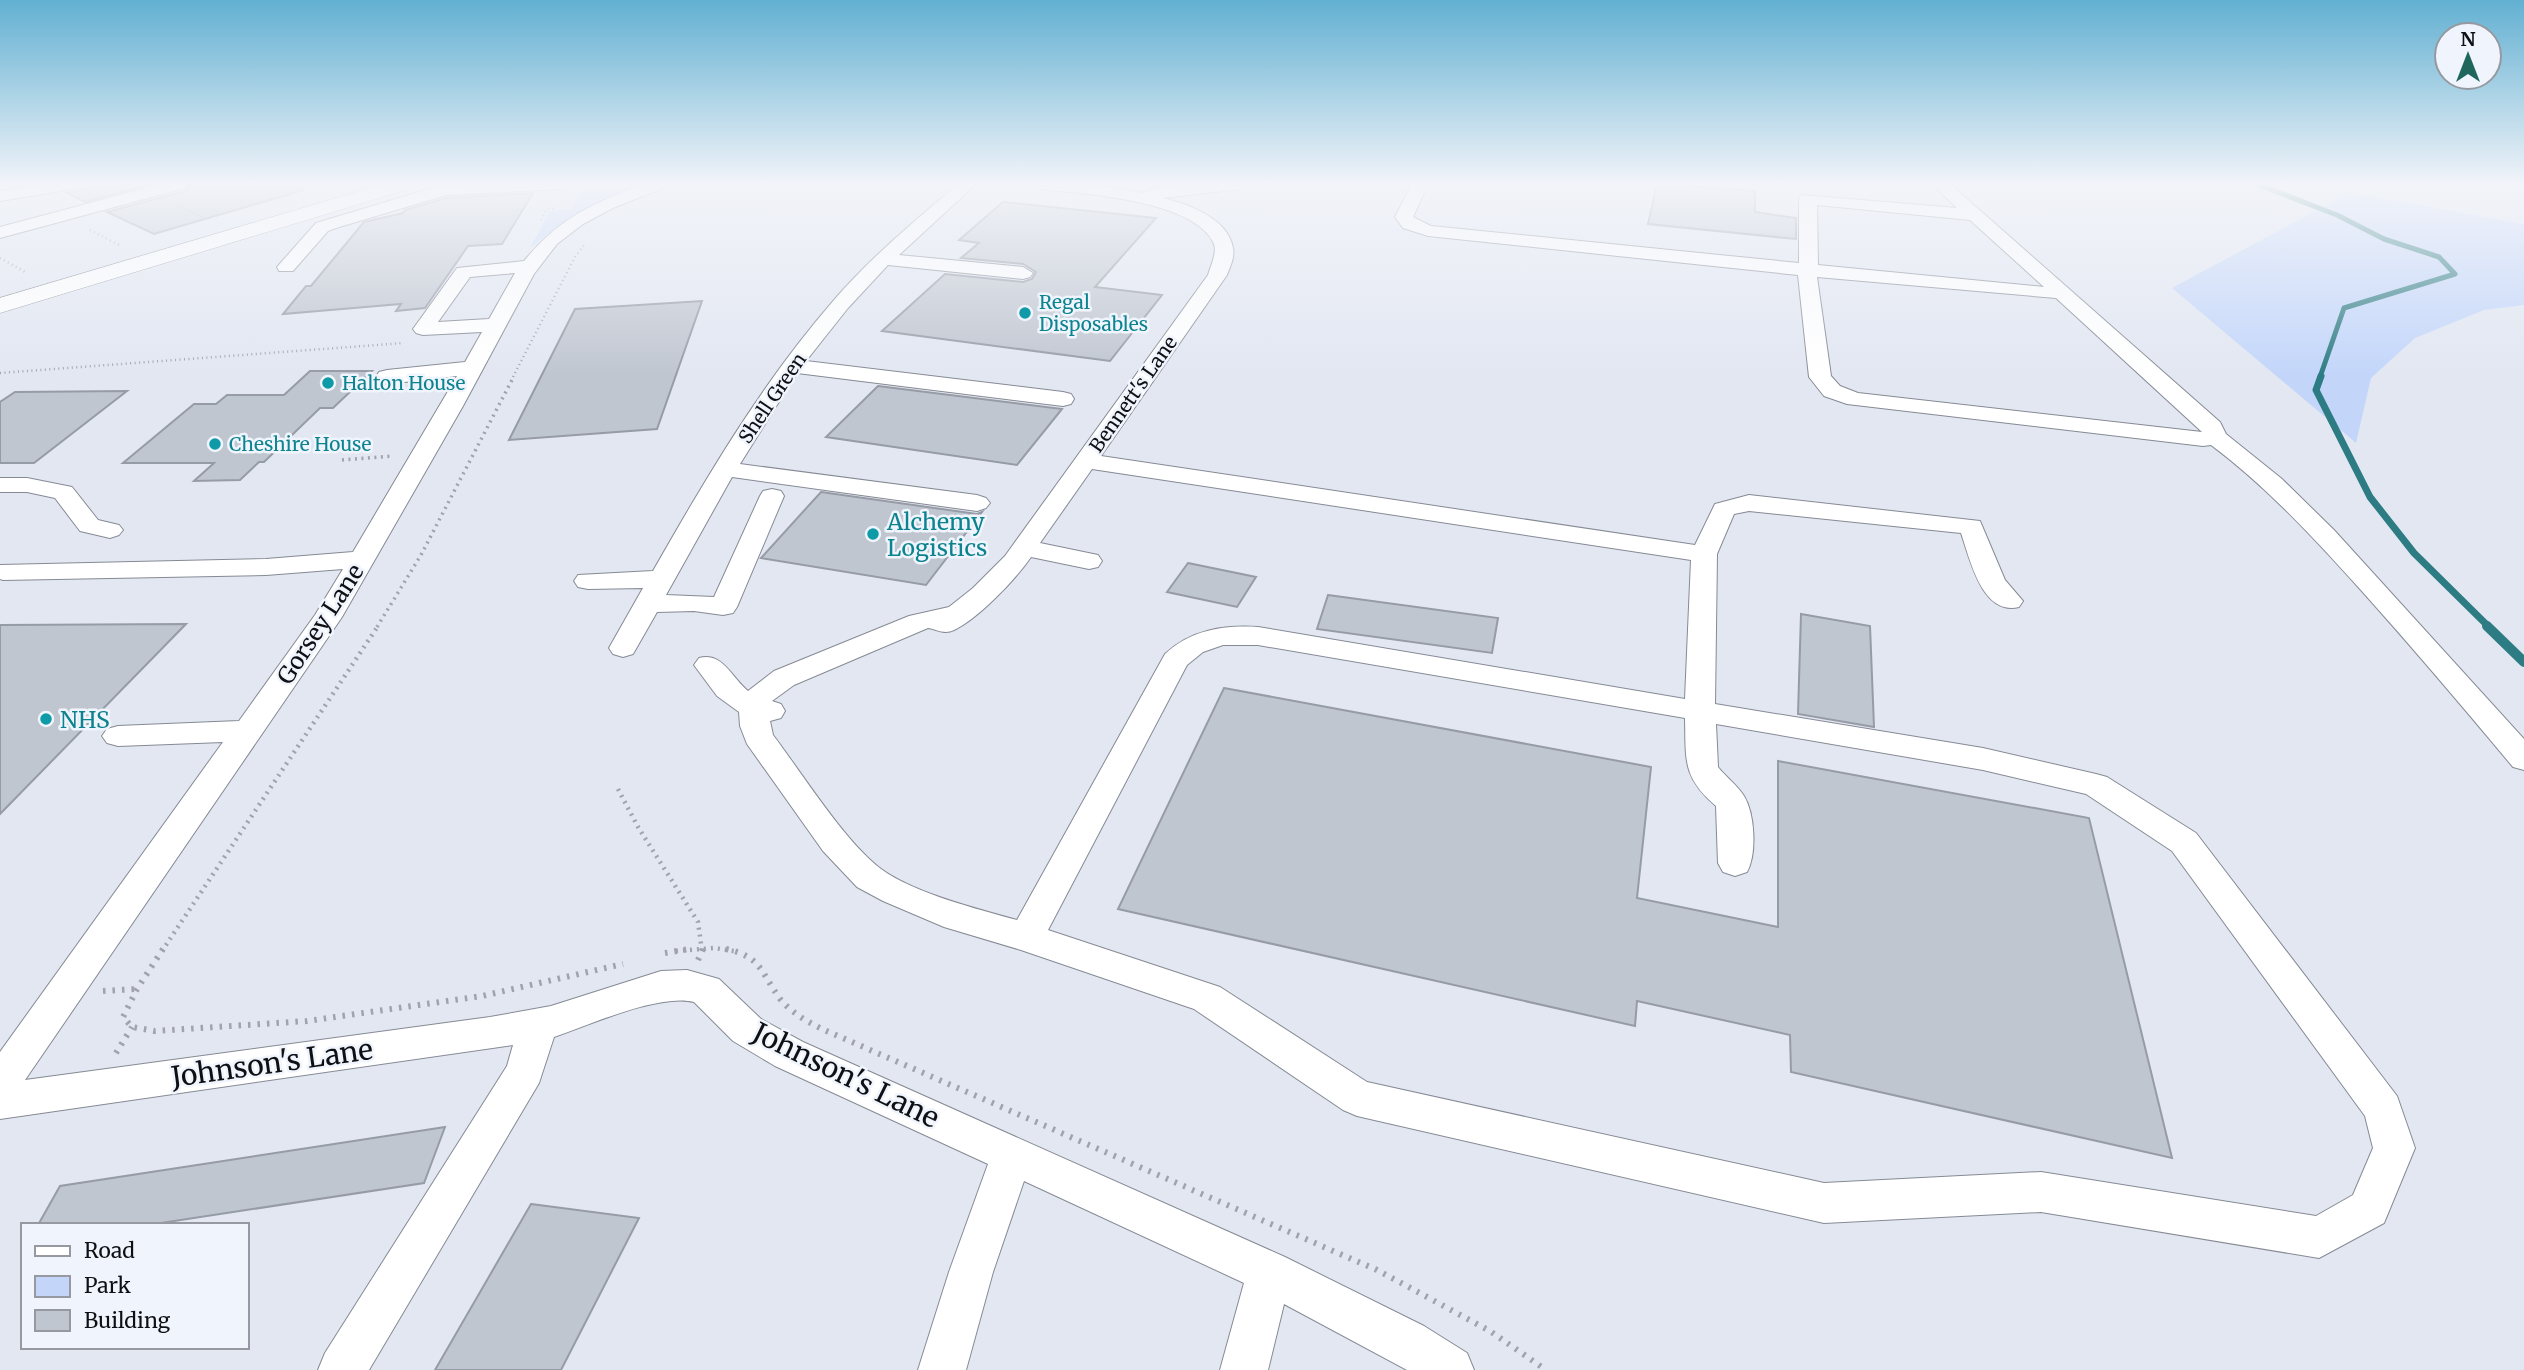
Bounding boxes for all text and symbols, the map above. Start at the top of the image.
north arrow [2433,21,2503,91]
text: N [2460,27,2476,51]
place label: Regal Disposables [1039,290,1148,336]
marker: Regal Disposables [1017,305,1033,321]
street label: Bennett's Lane [1084,331,1182,457]
street label: Shell Green [733,348,811,448]
place label: Halton House [342,371,466,395]
marker: Halton House [320,375,336,391]
place label: Cheshire House [229,432,371,456]
marker: Cheshire House [207,436,223,452]
place label: Alchemy Logistics [886,507,987,562]
marker: Alchemy Logistics [865,526,881,542]
street label: Gorsey Lane [270,558,370,690]
place label: NHS [60,705,110,734]
marker: NHS [38,711,54,727]
street label: Johnson's Lane [746,1014,945,1136]
street label: Johnson's Lane [168,1031,375,1095]
legend [21,1223,248,1349]
text: Road [84,1237,135,1264]
text: Park [84,1272,131,1299]
text: Building [84,1307,171,1334]

